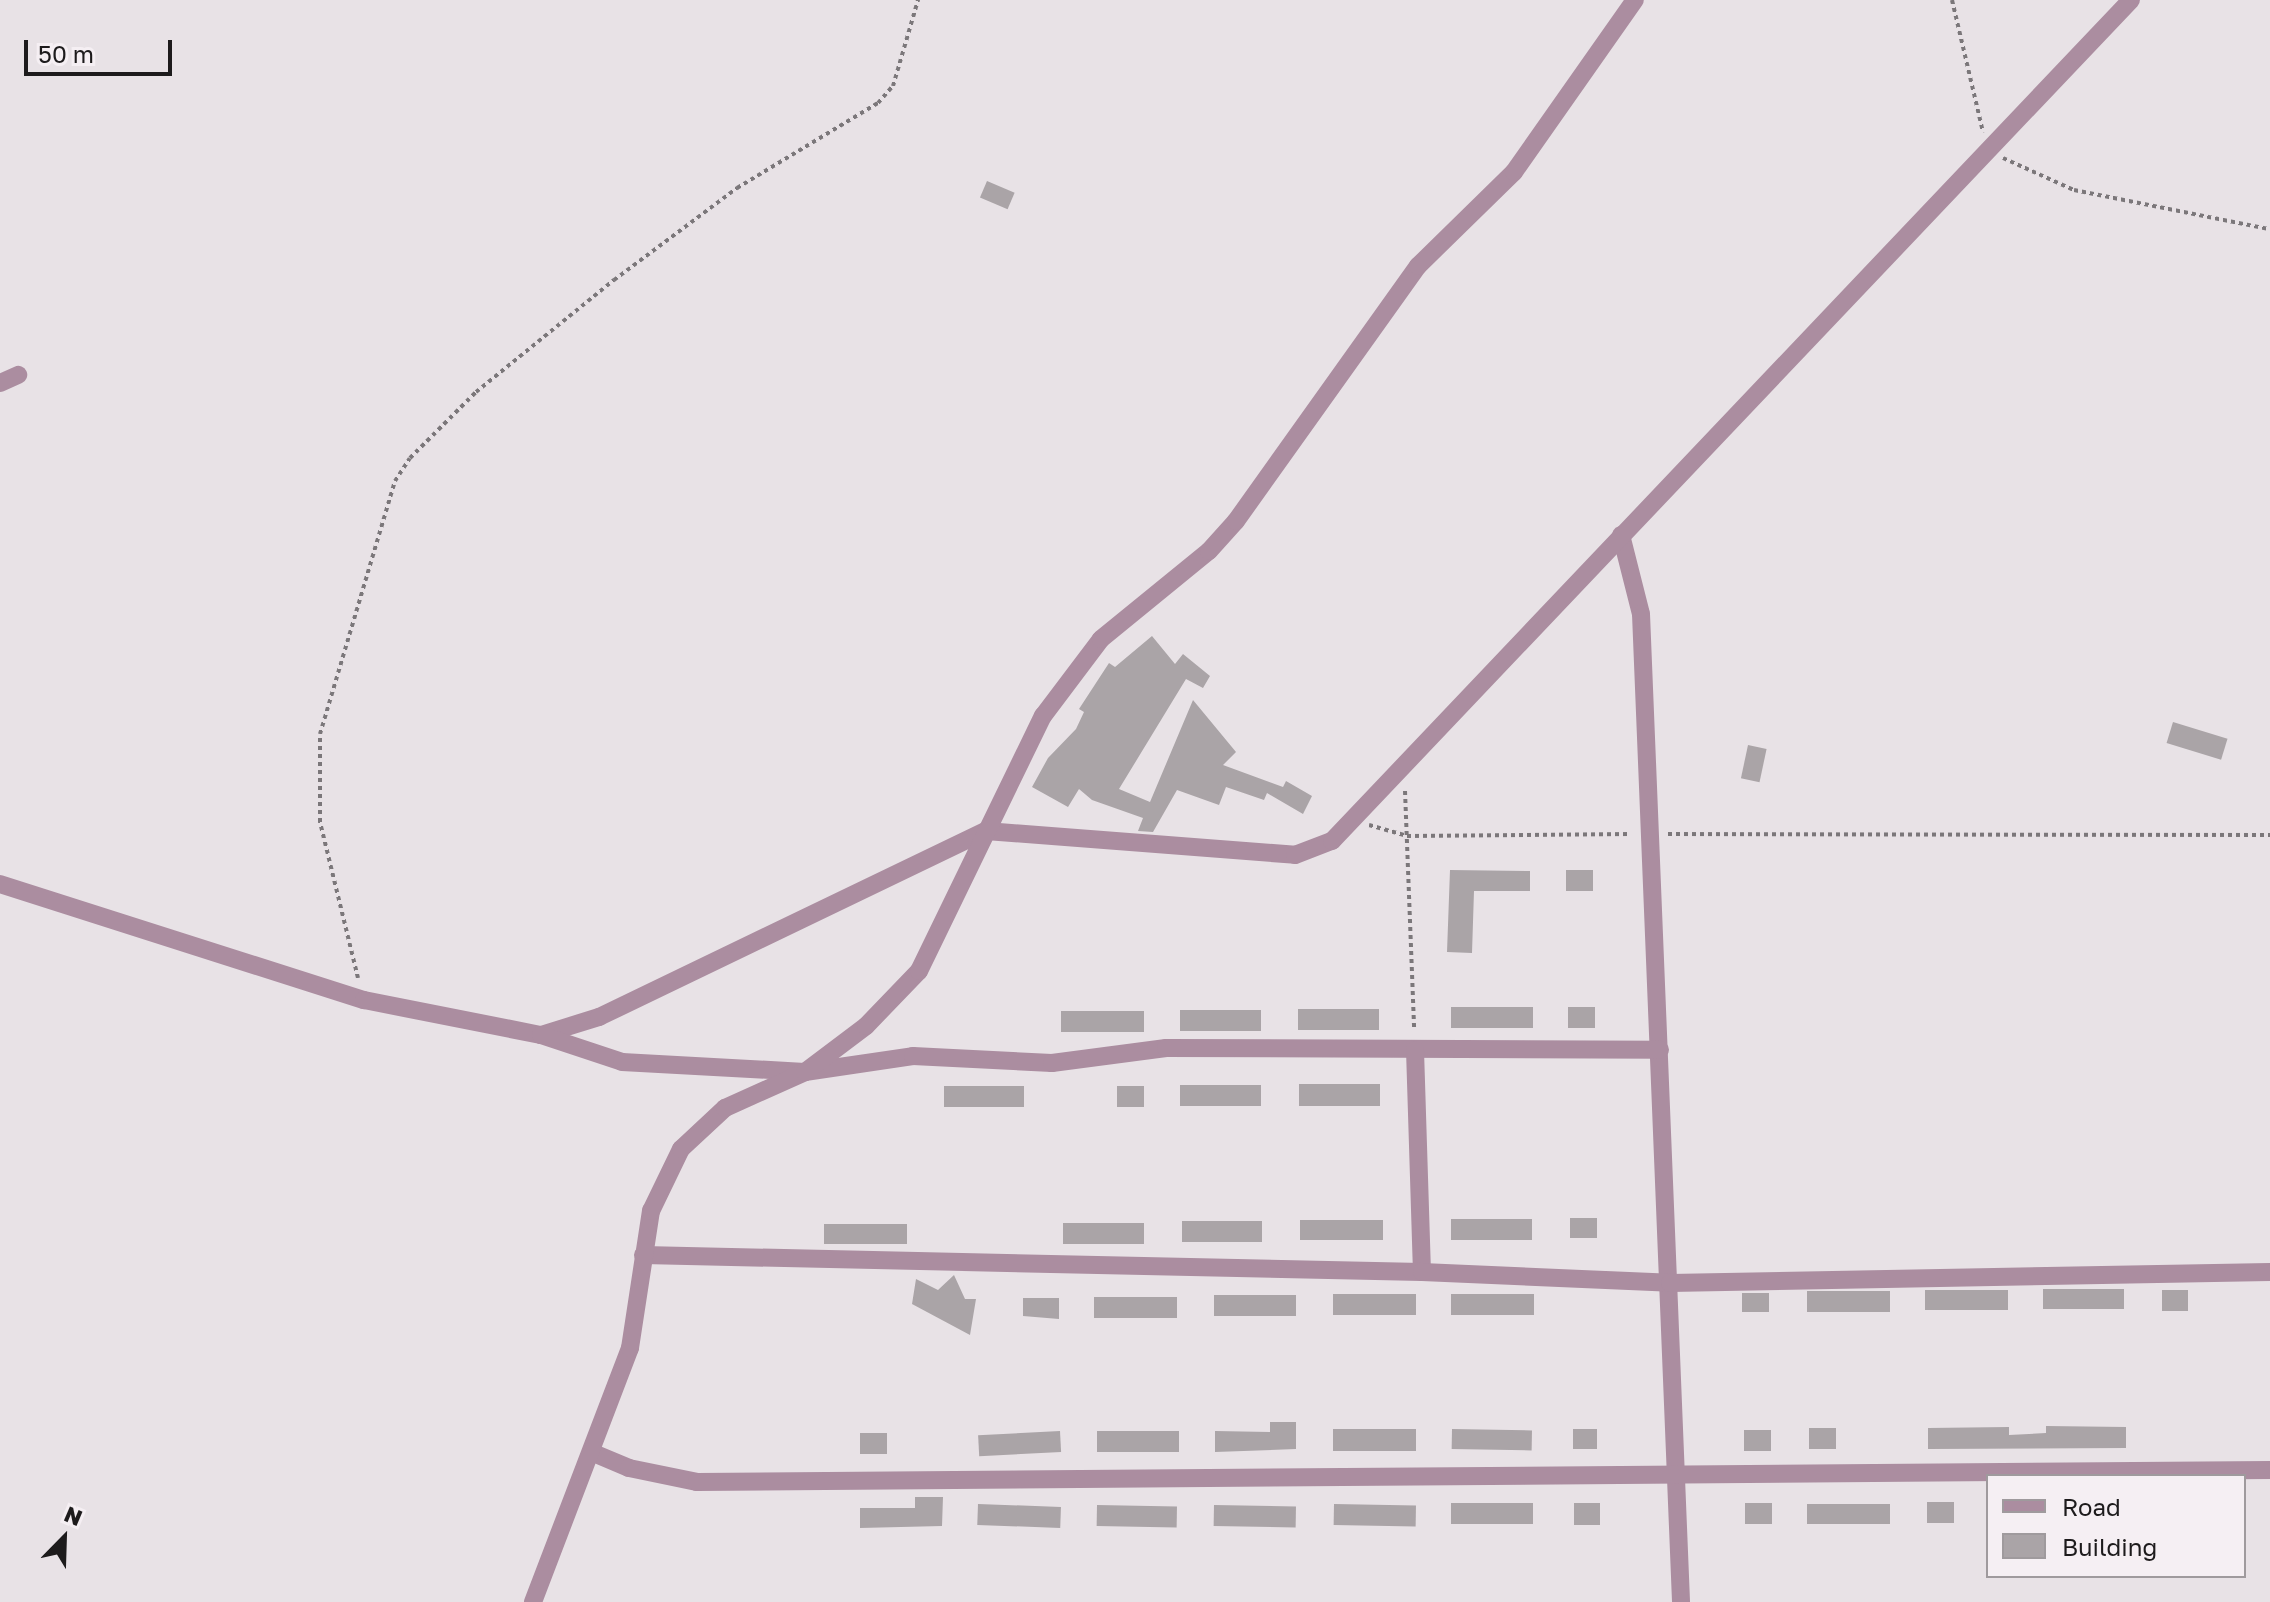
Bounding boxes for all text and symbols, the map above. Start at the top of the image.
scale bar [28,24,176,74]
text: 50 m [38,39,94,68]
legend [1986,1474,2246,1578]
text: Road [2062,1492,2121,1521]
north arrow [24,1498,104,1578]
text: N [61,1500,87,1531]
text: Building [2062,1532,2157,1561]

